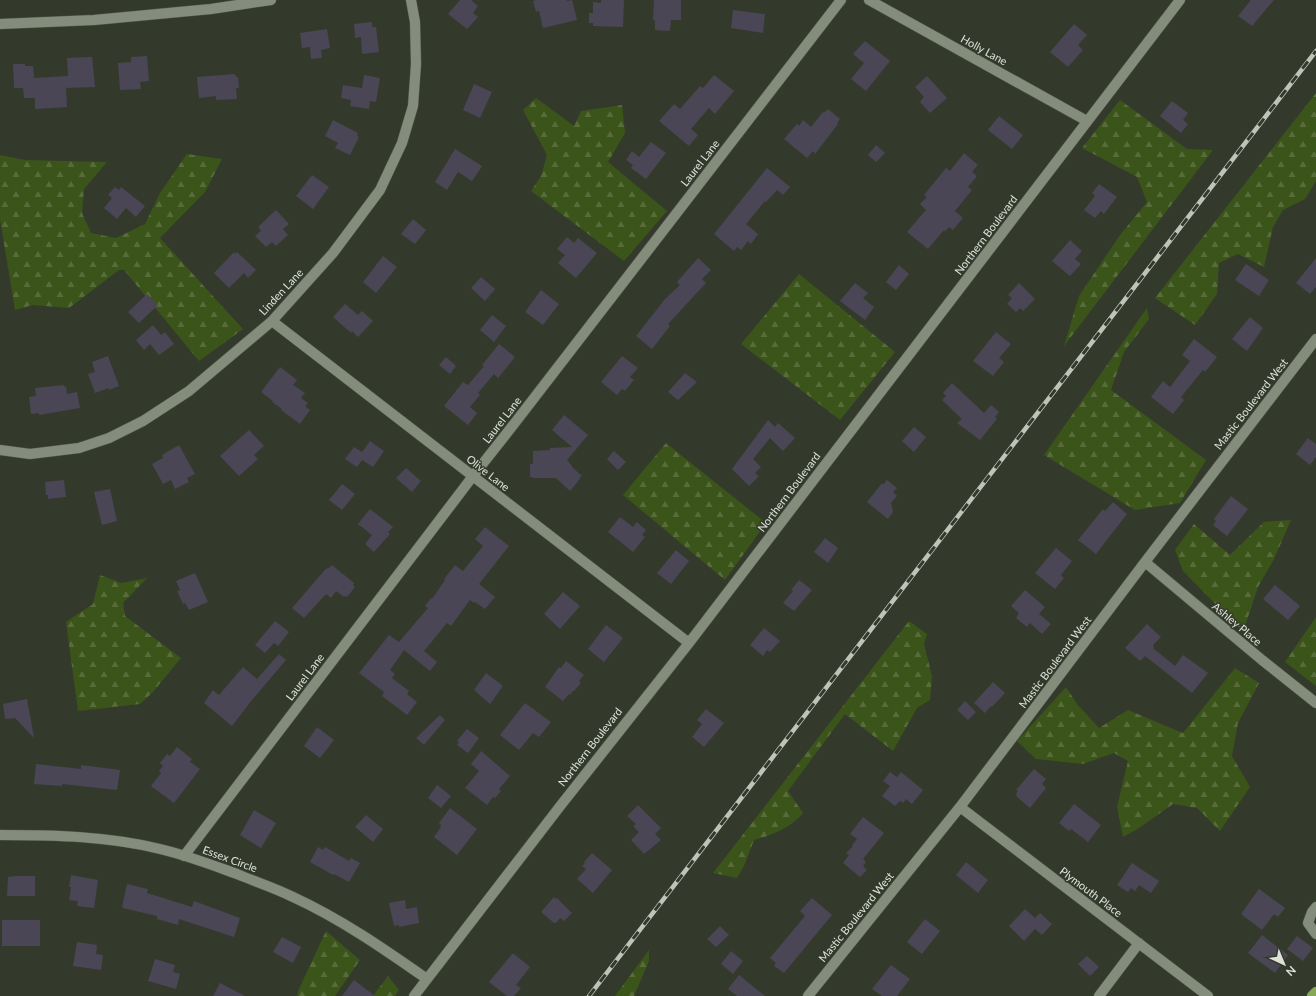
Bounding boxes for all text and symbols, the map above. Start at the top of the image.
street label: Holly Lane [959,32,1010,68]
street label: Laurel Lane [677,137,722,188]
street label: Northern Boulevard [952,192,1020,277]
street label: Linden Lane [256,266,305,317]
street label: Mastic Boulevard West [1211,356,1290,452]
street label: Laurel Lane [479,394,524,445]
street label: Northern Boulevard [755,449,823,534]
street label: Olive Lane [464,452,513,494]
street label: Ashley Place [1210,599,1265,648]
street label: Mastic Boulevard West [1016,613,1093,710]
street label: Laurel Lane [283,651,327,703]
street label: Northern Boulevard [555,705,624,789]
street label: Essex Circle [201,843,259,874]
street label: Plymouth Place [1058,864,1125,919]
street label: Mastic Boulevard West [815,869,896,964]
north arrow [1264,944,1304,984]
text: N [1284,964,1299,979]

